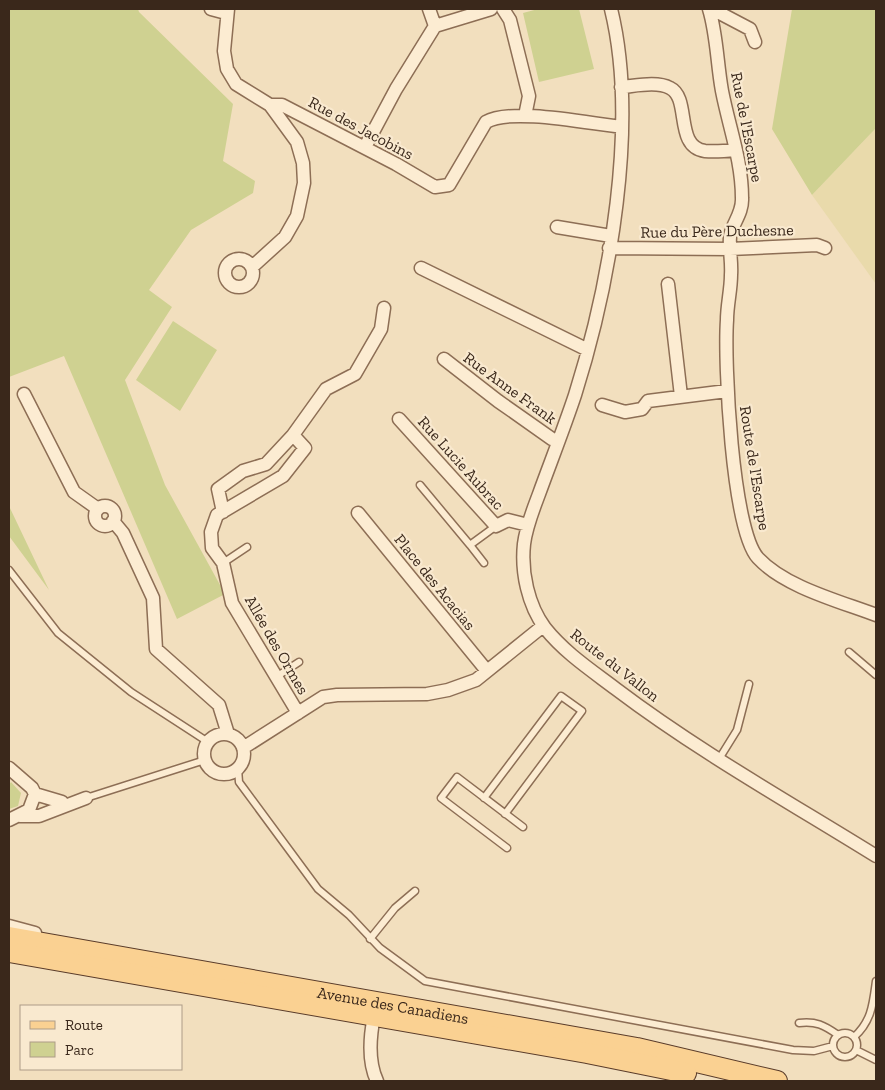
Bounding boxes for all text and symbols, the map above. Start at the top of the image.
street label: Rue de l'Escarpe [727,70,767,184]
street label: Rue des Jacobins [305,92,417,164]
street label: Rue du Père Duchesne [640,220,794,242]
street label: Rue Anne Frank [460,348,561,428]
street label: Route de l'Escarpe [736,404,774,532]
street label: Rue Lucie Aubrac [414,412,508,514]
street label: Place des Acacias [390,530,480,634]
street label: Allée des Ormes [241,592,313,698]
street label: Route du Vallon [567,624,664,706]
street label: Avenue des Canadiens [316,982,470,1028]
legend [20,1005,182,1070]
text: Route [65,1016,103,1034]
text: Parc [65,1041,94,1059]

